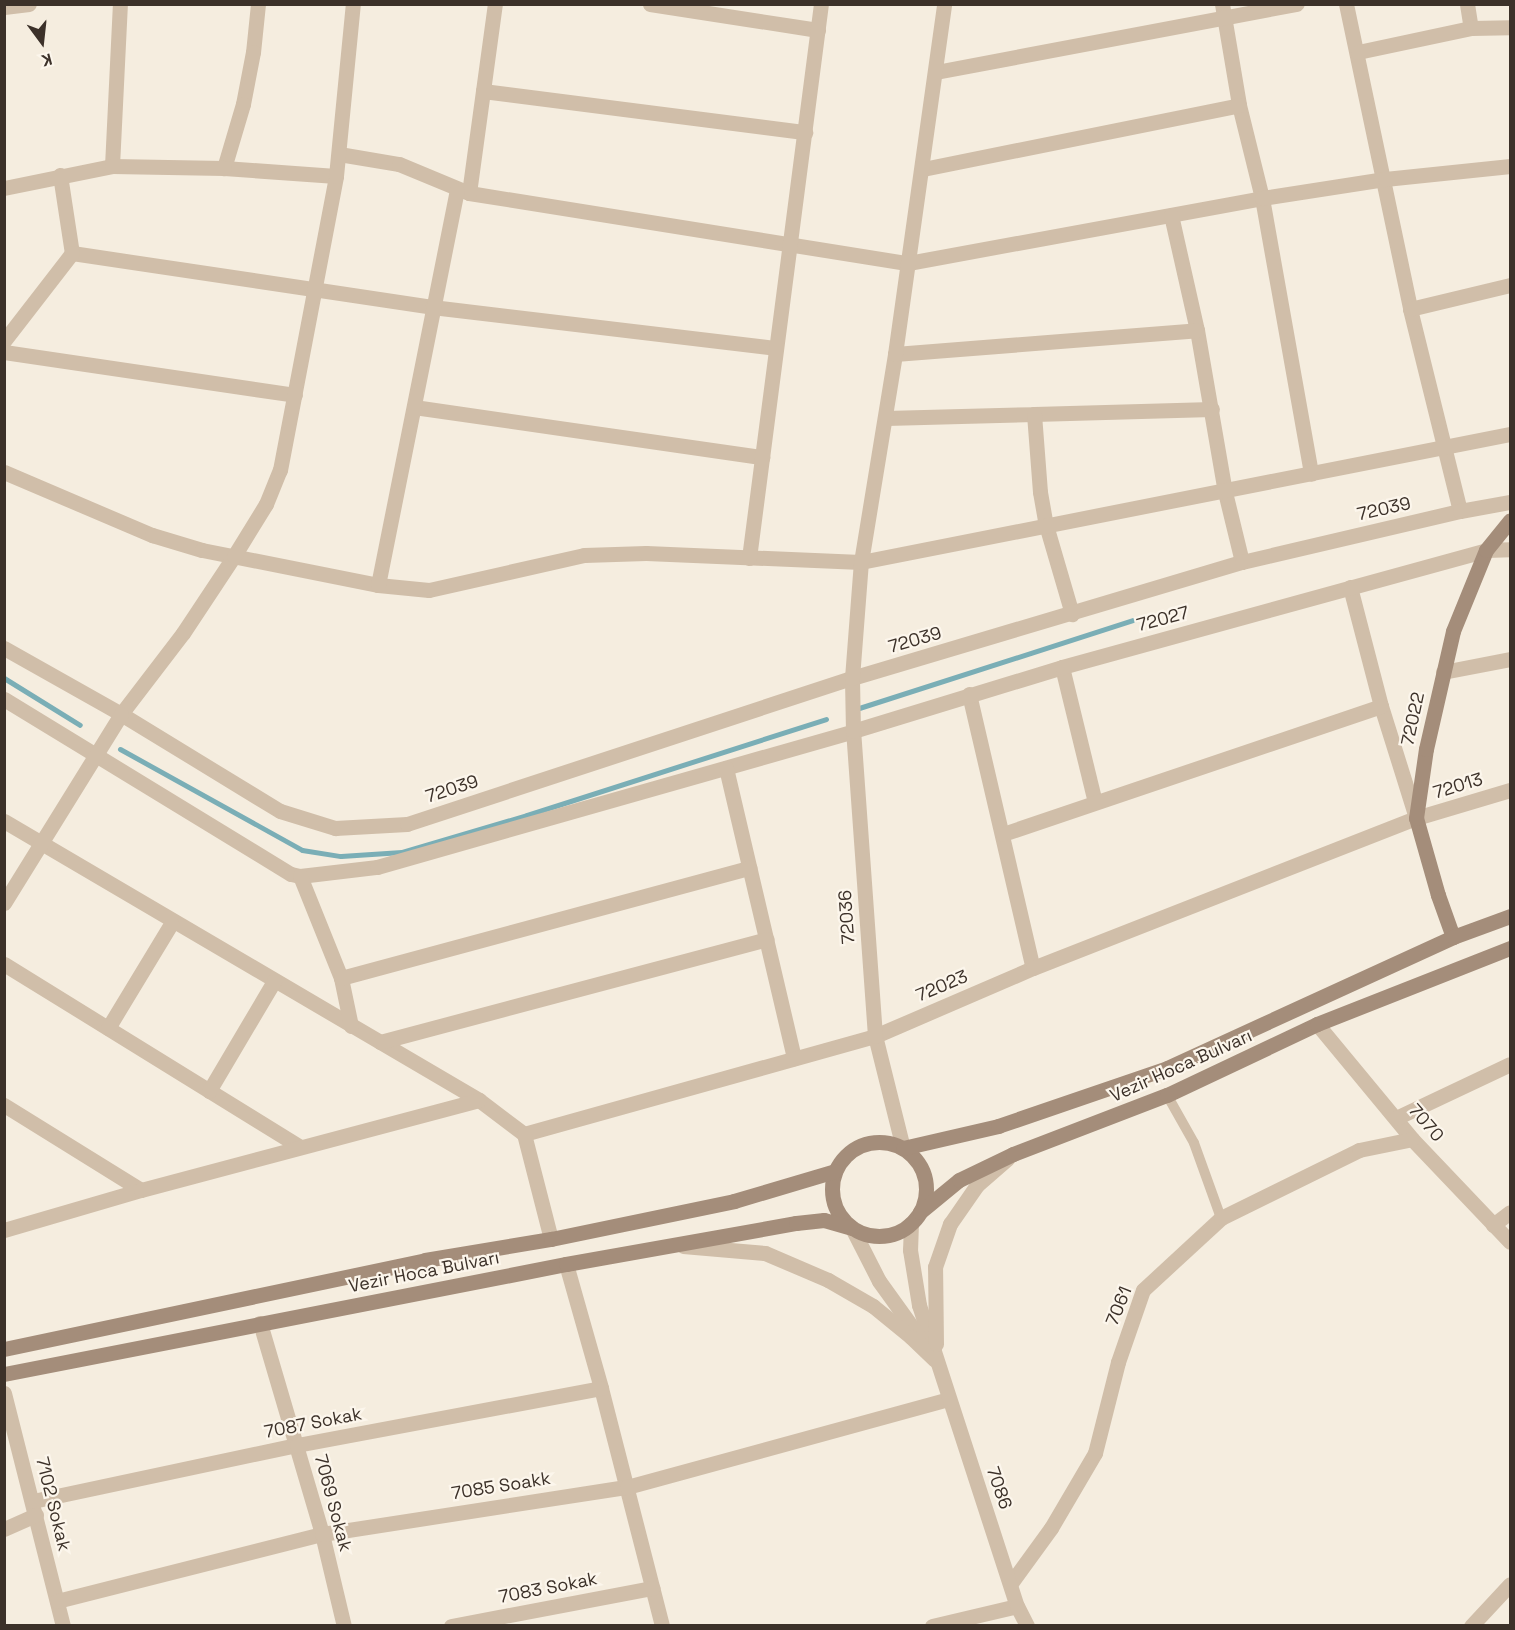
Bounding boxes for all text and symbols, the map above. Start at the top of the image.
north arrow [12,12,72,72]
text: K [39,48,54,71]
street label: 72039 [1355,492,1413,526]
street label: 72027 [1134,602,1192,636]
street label: 72039 [886,622,944,658]
street label: 72022 [1397,690,1429,748]
street label: 72013 [1431,768,1485,804]
street label: 72039 [423,770,481,808]
street label: 72036 [834,889,860,945]
street label: 72023 [913,966,971,1006]
street label: Vezir Hoca Bulvarı [1107,1025,1255,1107]
street label: 7070 [1404,1100,1448,1146]
street label: Vezir Hoca Bulvarı [347,1247,501,1297]
street label: 7061 [1101,1283,1137,1329]
street label: 7087 Sokak [262,1403,364,1443]
street label: 7069 Sokak [310,1452,356,1554]
street label: 7102 Sokak [31,1455,75,1553]
street label: 7086 [982,1464,1016,1512]
street label: 7085 Soakk [450,1468,552,1504]
street label: 7083 Sokak [497,1568,599,1608]

